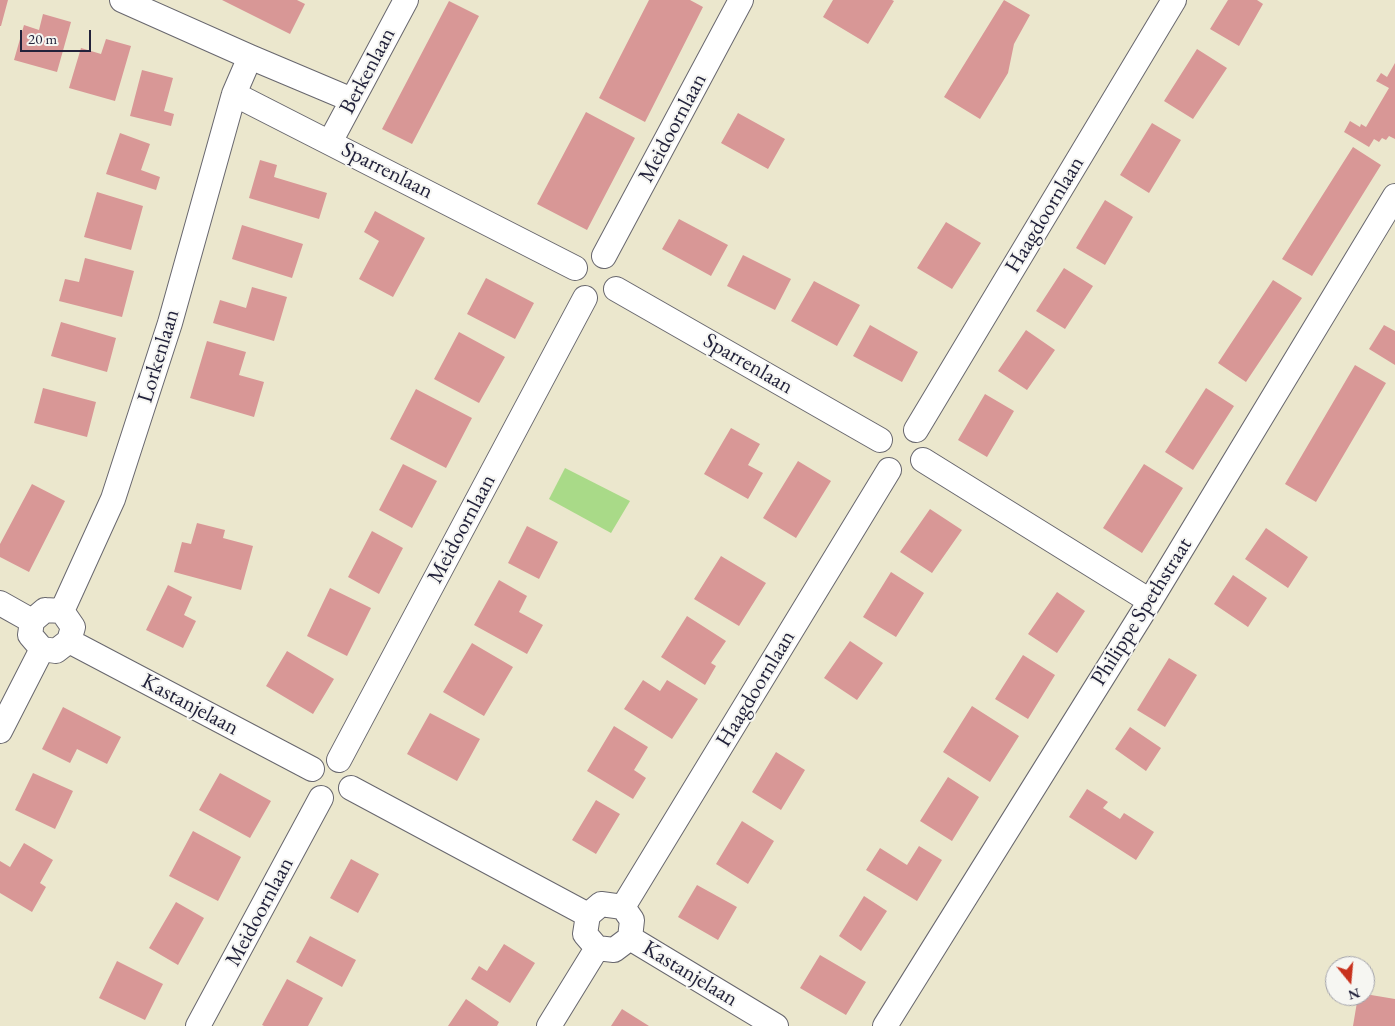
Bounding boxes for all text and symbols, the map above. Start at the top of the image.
scale bar [22,20,94,52]
street label: Berkenlaan [334,23,402,119]
text: 20 m [28,29,57,48]
street label: Meidoornlaan [633,69,713,187]
street label: Sparrenlaan [337,137,437,205]
street label: Haagdoornlaan [1000,152,1090,278]
street label: Lorkenlaan [132,306,186,406]
street label: Sparrenlaan [698,328,798,400]
street label: Meidoornlaan [422,470,502,588]
street label: Philippe Spethstraat [1086,533,1198,691]
street label: Haagdoornlaan [711,626,801,752]
street label: Kastanjelaan [137,668,243,742]
street label: Meidoornlaan [220,853,300,971]
street label: Kastanjelaan [638,935,742,1013]
north arrow [1325,956,1375,1006]
text: N [1346,984,1362,1005]

